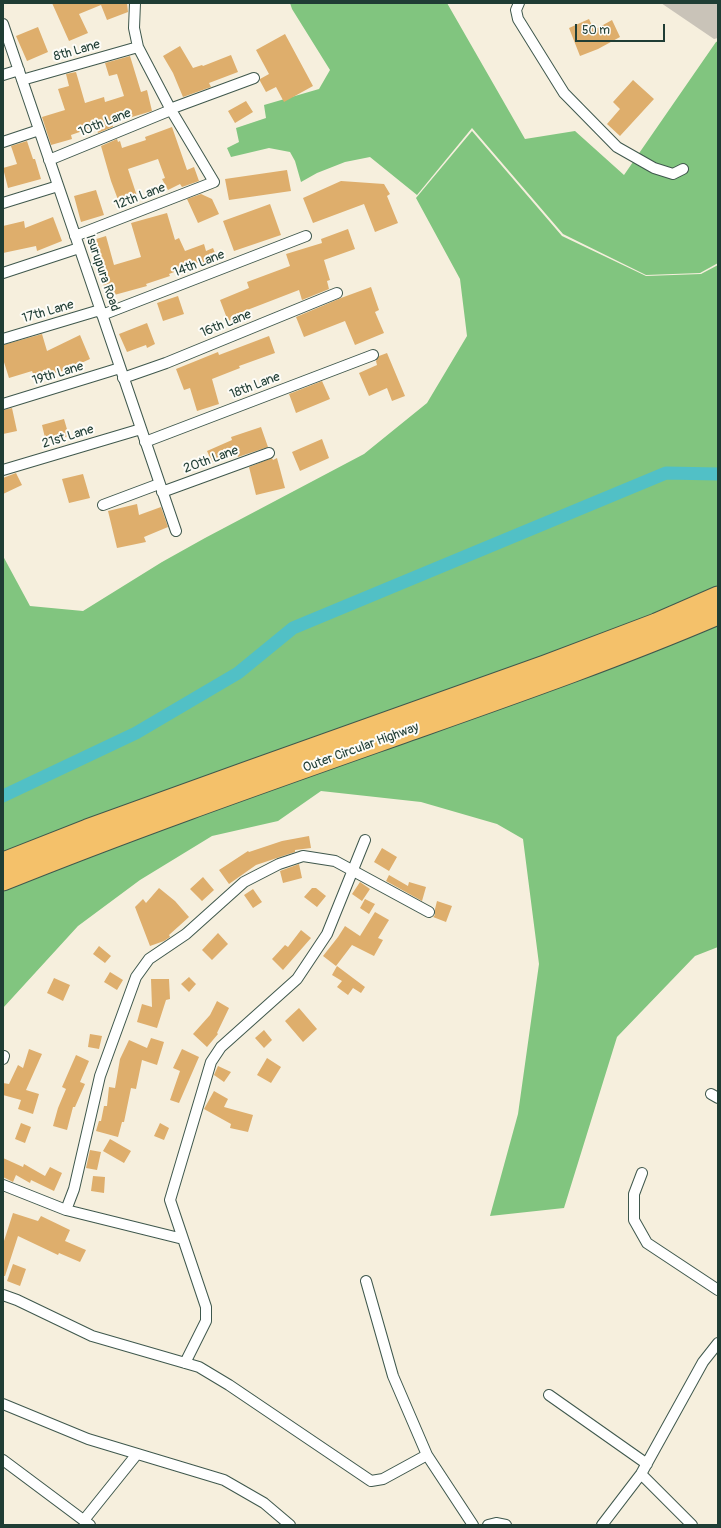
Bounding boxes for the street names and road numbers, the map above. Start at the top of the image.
street label: 8th Lane [52,37,102,65]
street label: 10th Lane [77,105,133,141]
street label: 12th Lane [112,180,168,214]
street label: Isurupura Road [82,233,122,313]
street label: 14th Lane [171,247,227,281]
street label: 17th Lane [20,297,76,327]
street label: 16th Lane [198,307,254,341]
street label: 19th Lane [31,359,85,389]
street label: 18th Lane [228,369,282,403]
street label: 21st Lane [40,422,96,452]
street label: 20th Lane [182,443,240,477]
street label: Outer Circular Highway [301,720,421,776]

